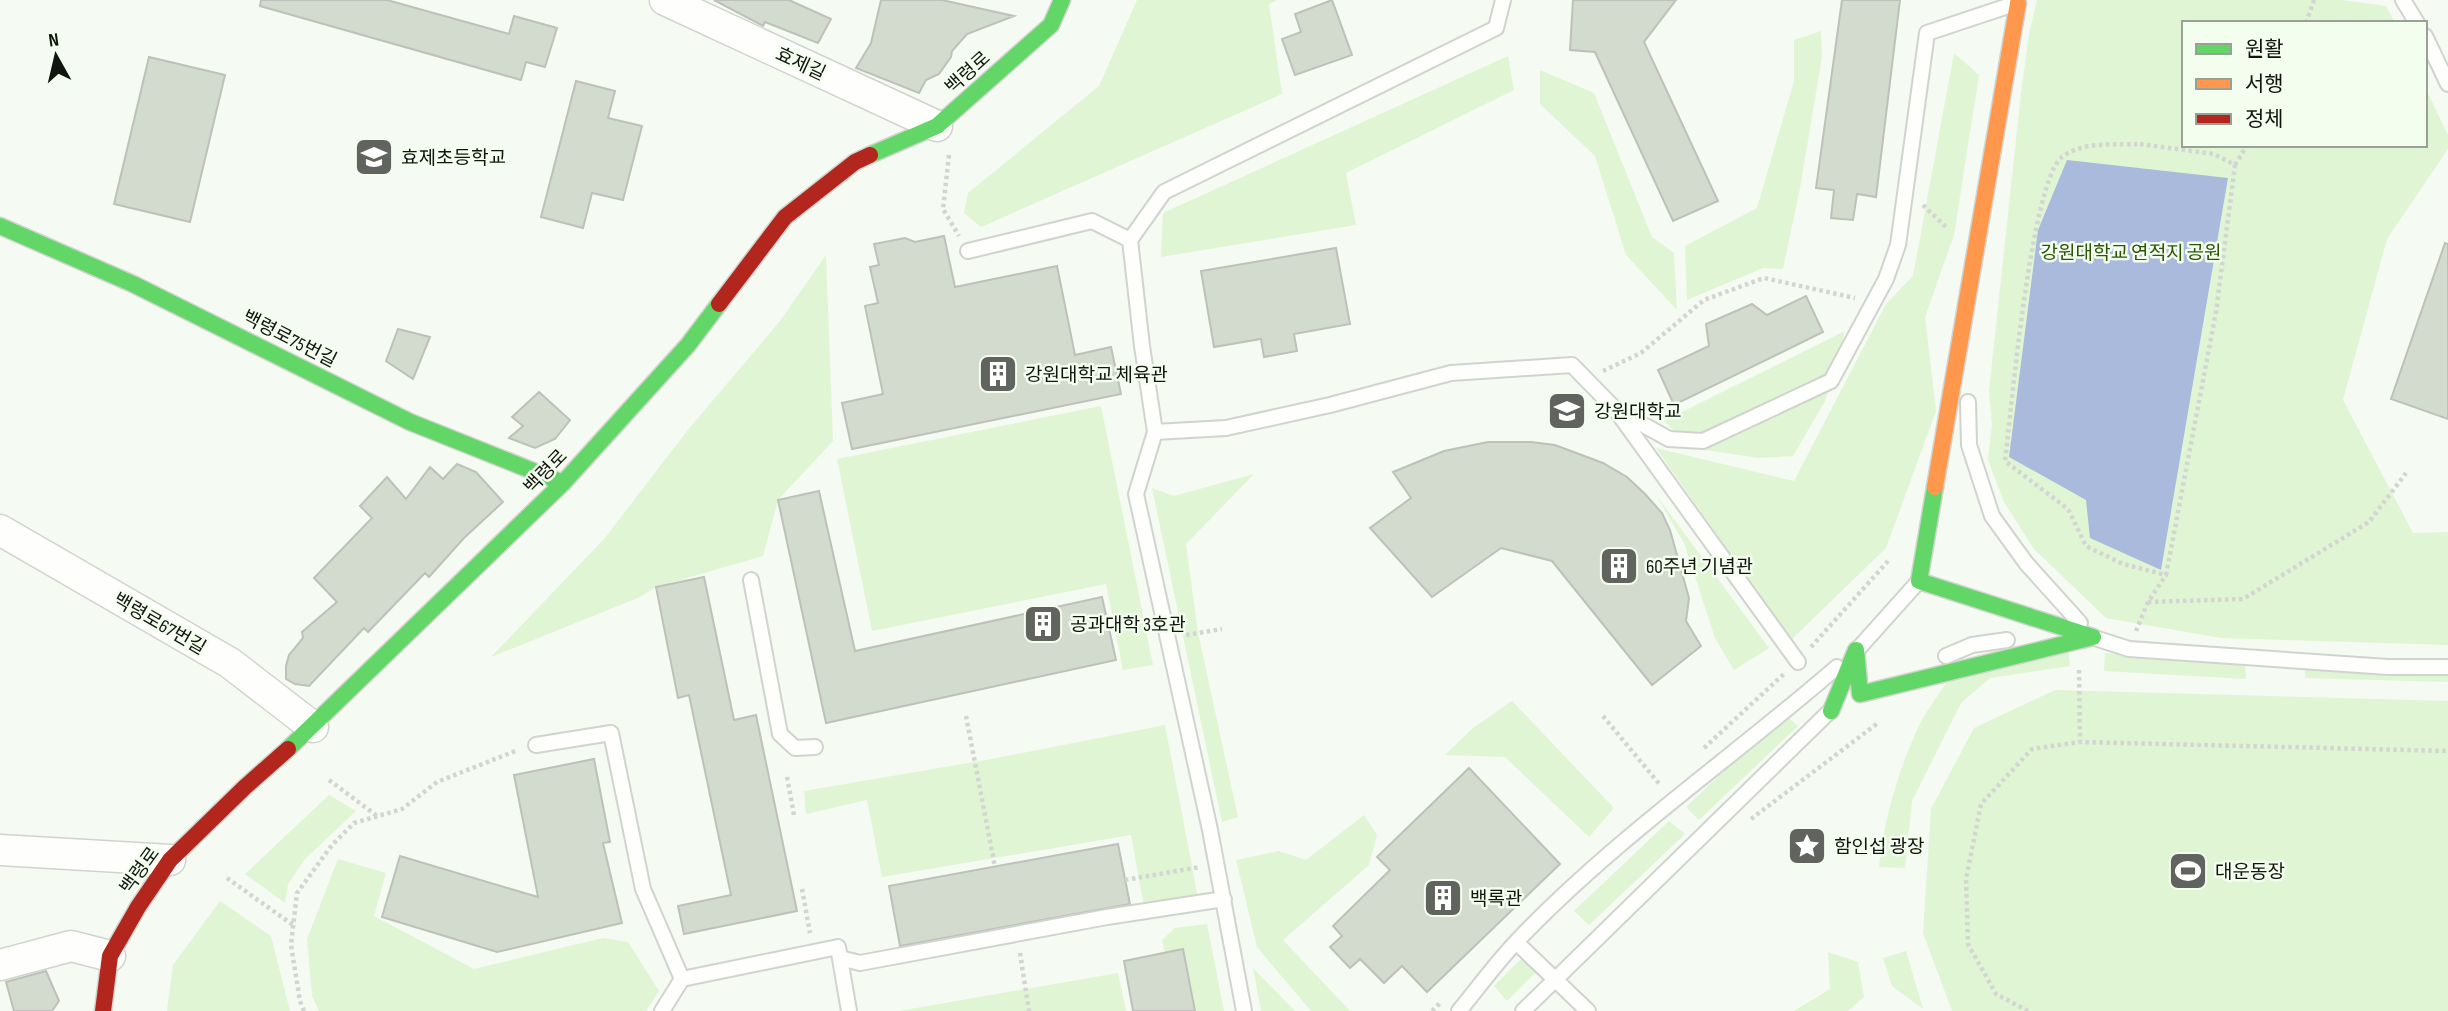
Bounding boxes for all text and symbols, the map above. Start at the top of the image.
north arrow [21,21,91,91]
legend [2182,21,2427,147]
text: N [47,29,60,53]
text: 원활 [2245,37,2284,62]
street label: 효제길 [772,43,829,86]
street label: 백령로 [941,47,995,99]
text: 서행 [2245,72,2284,97]
text: 정체 [2245,107,2284,132]
school or university icon: 효제초등학교 [353,136,395,178]
place label: 효제초등학교 [401,147,506,170]
park label: 강원대학교 연적지 공원 [2041,242,2221,265]
street label: 백령로75번길 [238,306,340,373]
building icon: 강원대학교 체육관 [977,353,1019,395]
place label: 강원대학교 체육관 [1025,364,1168,387]
school or university icon: 강원대학교 [1546,390,1588,432]
place label: 강원대학교 [1594,401,1681,424]
street label: 백령로 [520,445,573,499]
building icon: 60주년 기념관 [1598,545,1640,587]
place label: 60주년 기념관 [1646,556,1753,579]
street label: 백령로67번길 [109,589,210,660]
building icon: 공과대학 3호관 [1022,603,1064,645]
place label: 공과대학 3호관 [1070,614,1186,637]
place icon: 함인섭 광장 [1786,825,1828,867]
place label: 함인섭 광장 [1834,836,1924,859]
street label: 백령로 [115,843,165,899]
sports icon: 대운동장 [2167,850,2209,892]
place label: 대운동장 [2215,861,2285,884]
building icon: 백록관 [1422,877,1464,919]
place label: 백록관 [1470,888,1522,911]

